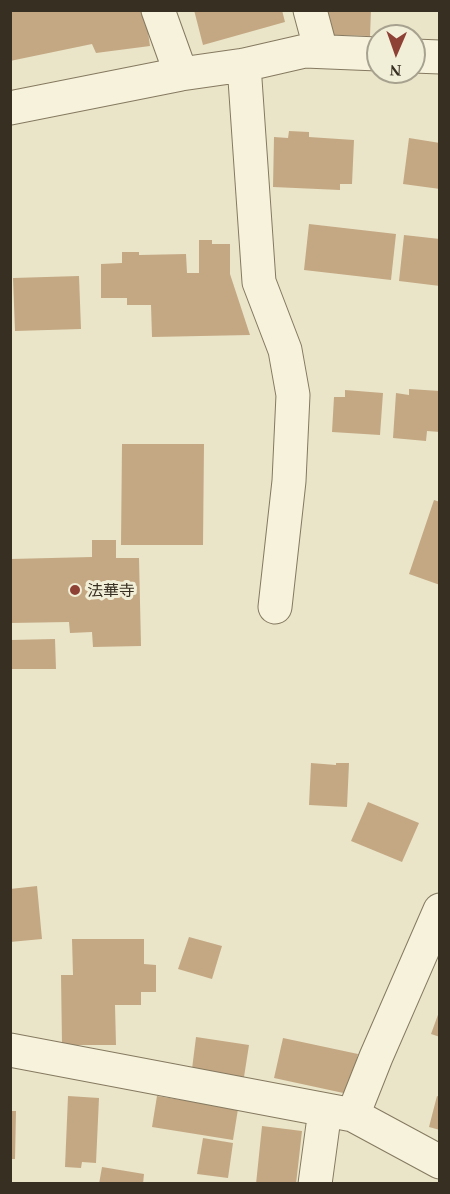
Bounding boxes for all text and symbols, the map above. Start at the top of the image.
north arrow [366,24,426,84]
text: N [389,62,401,79]
place label: 法華寺 [87,580,135,600]
marker: 法華寺 [68,583,82,597]

